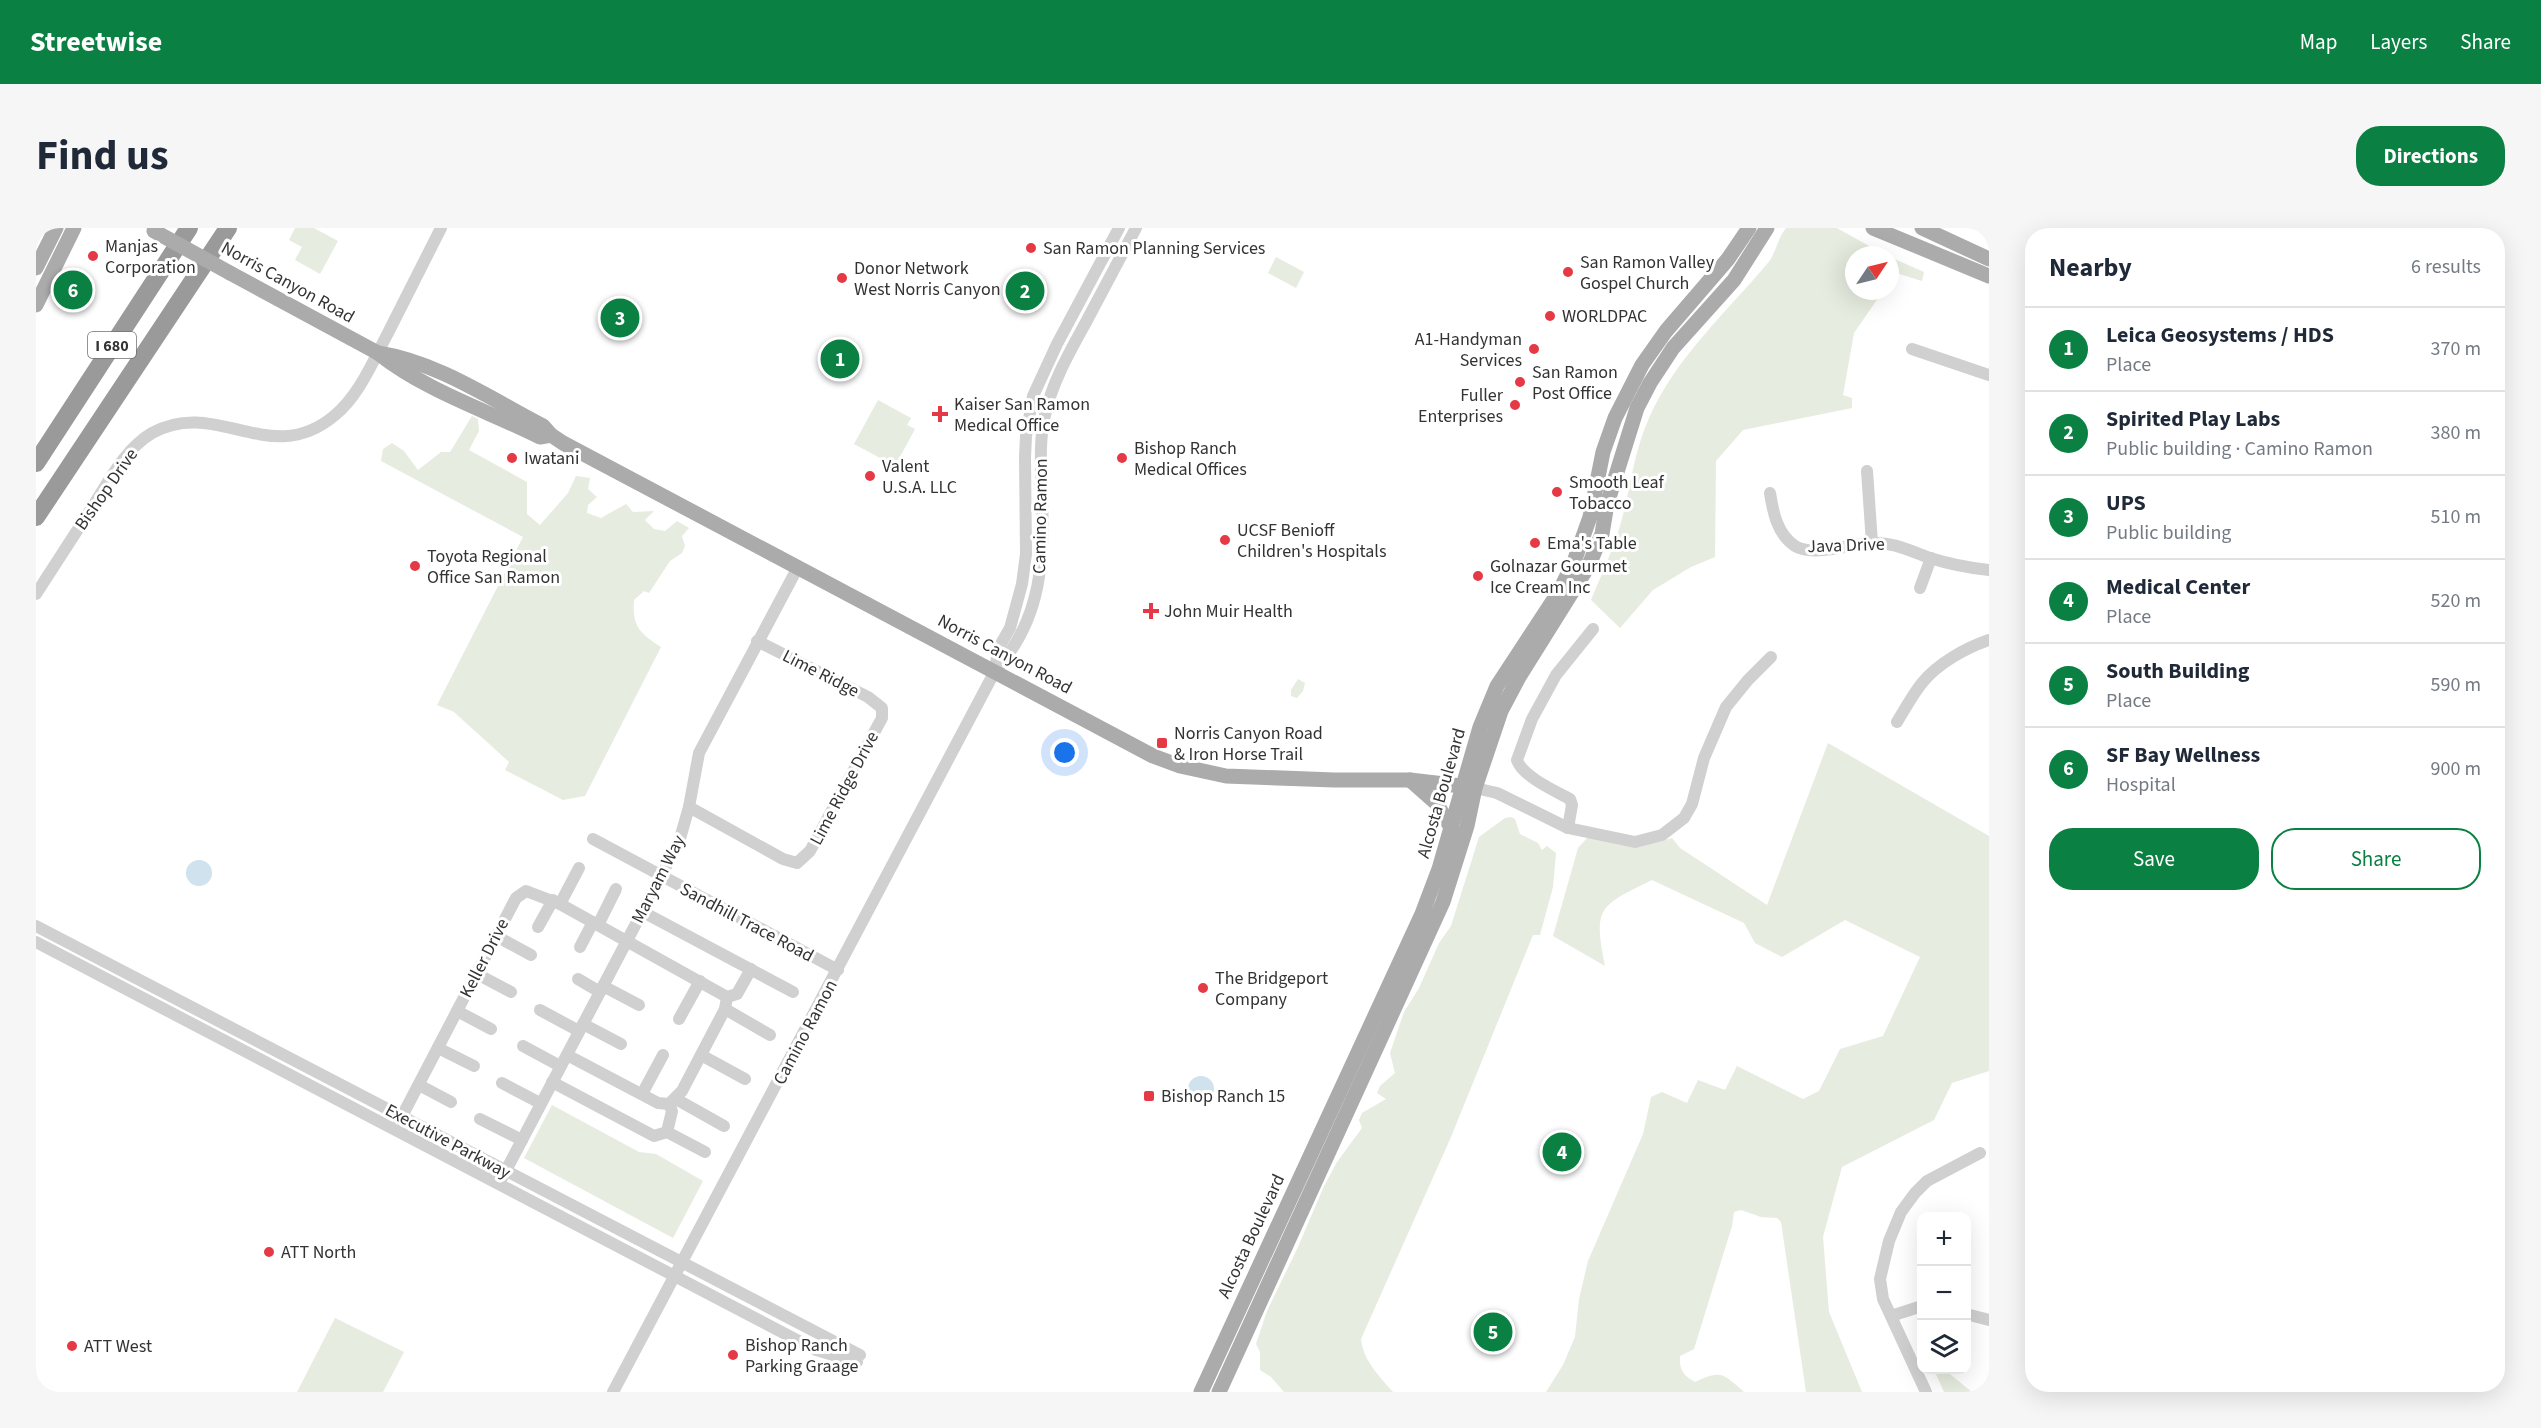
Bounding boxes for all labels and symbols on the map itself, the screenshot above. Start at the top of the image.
place label: Manjas Corporation [105,234,196,280]
street label: Norris Canyon Road [217,235,359,329]
place label: San Ramon Planning Services [1043,236,1265,261]
marker: San Ramon Planning Services [1024,241,1038,255]
north arrow [1845,246,1899,300]
marker: Manjas Corporation [86,249,100,263]
place label: San Ramon Valley Gospel Church [1580,250,1715,296]
place label: Donor Network West Norris Canyon [854,256,1001,302]
marker: San Ramon Valley Gospel Church [1561,265,1575,279]
pin: 6 [54,268,93,312]
pin: 2 [1006,268,1044,314]
marker: Donor Network West Norris Canyon [835,271,849,285]
pin: 3 [600,296,640,340]
place label: WORLDPAC [1562,304,1647,329]
marker: WORLDPAC [1543,309,1557,323]
place label: A1-Handyman Services [1415,327,1522,373]
road number: I 680 [88,332,136,358]
pin: 1 [820,336,860,382]
marker: A1-Handyman Services [1527,342,1541,356]
place label: San Ramon Post Office [1532,360,1618,406]
marker: San Ramon Post Office [1513,375,1527,389]
place label: Fuller Enterprises [1418,383,1504,429]
place label: Kaiser San Ramon Medical Office [954,392,1090,438]
marker: Fuller Enterprises [1508,398,1522,412]
marker: Kaiser San Ramon Medical Office [931,405,949,423]
place label: Bishop Ranch Medical Offices [1134,436,1247,482]
street label: Bishop Drive [69,443,144,535]
place label: Iwatani [524,446,579,471]
marker: Iwatani [505,451,519,465]
marker: Bishop Ranch Medical Offices [1115,451,1129,465]
place label: Valent U.S.A. LLC [882,454,957,500]
street label: Camino Ramon [1027,458,1054,574]
marker: Valent U.S.A. LLC [863,469,877,483]
place label: Smooth Leaf Tobacco [1569,470,1664,516]
marker: Smooth Leaf Tobacco [1550,485,1564,499]
place label: UCSF Benioff Children's Hospitals [1237,518,1387,564]
place label: Ema's Table [1547,531,1637,556]
street label: Java Drive [1807,532,1885,559]
marker: UCSF Benioff Children's Hospitals [1218,533,1232,547]
marker: Ema's Table [1528,536,1542,550]
place label: Toyota Regional Office San Ramon [427,544,560,590]
place label: Golnazar Gourmet Ice Cream Inc [1490,554,1627,600]
marker: Toyota Regional Office San Ramon [408,559,422,573]
marker: Golnazar Gourmet Ice Cream Inc [1471,569,1485,583]
place label: John Muir Health [1164,599,1293,624]
marker: John Muir Health [1142,602,1160,620]
street label: Norris Canyon Road [933,608,1076,700]
street label: Lime Ridge [778,643,864,703]
place label: Norris Canyon Road & Iron Horse Trail [1174,721,1323,767]
street label: Alcosta Boulevard [1411,725,1472,861]
street label: Lime Ridge Drive [804,727,885,850]
marker: Norris Canyon Road & Iron Horse Trail [1155,736,1169,750]
your location [1050,738,1079,767]
street label: Maryam Way [626,830,692,928]
street label: Sandhill Trace Road [675,877,818,968]
street label: Keller Drive [454,914,515,1002]
place label: The Bridgeport Company [1215,966,1328,1012]
street label: Camino Ramon [767,975,844,1089]
marker: The Bridgeport Company [1196,981,1210,995]
place label: Bishop Ranch 15 [1161,1084,1285,1109]
marker: Bishop Ranch 15 [1142,1089,1156,1103]
street label: Executive Parkway [381,1098,515,1185]
pin: 4 [1542,1130,1582,1174]
street label: Alcosta Boulevard [1212,1170,1291,1302]
place label: ATT North [281,1240,356,1265]
marker: ATT North [262,1245,276,1259]
pin: 5 [1474,1310,1512,1354]
place label: Bishop Ranch Parking Graage [745,1333,858,1379]
place label: ATT West [84,1334,152,1359]
marker: ATT West [65,1339,79,1353]
marker: Bishop Ranch Parking Graage [726,1348,740,1362]

